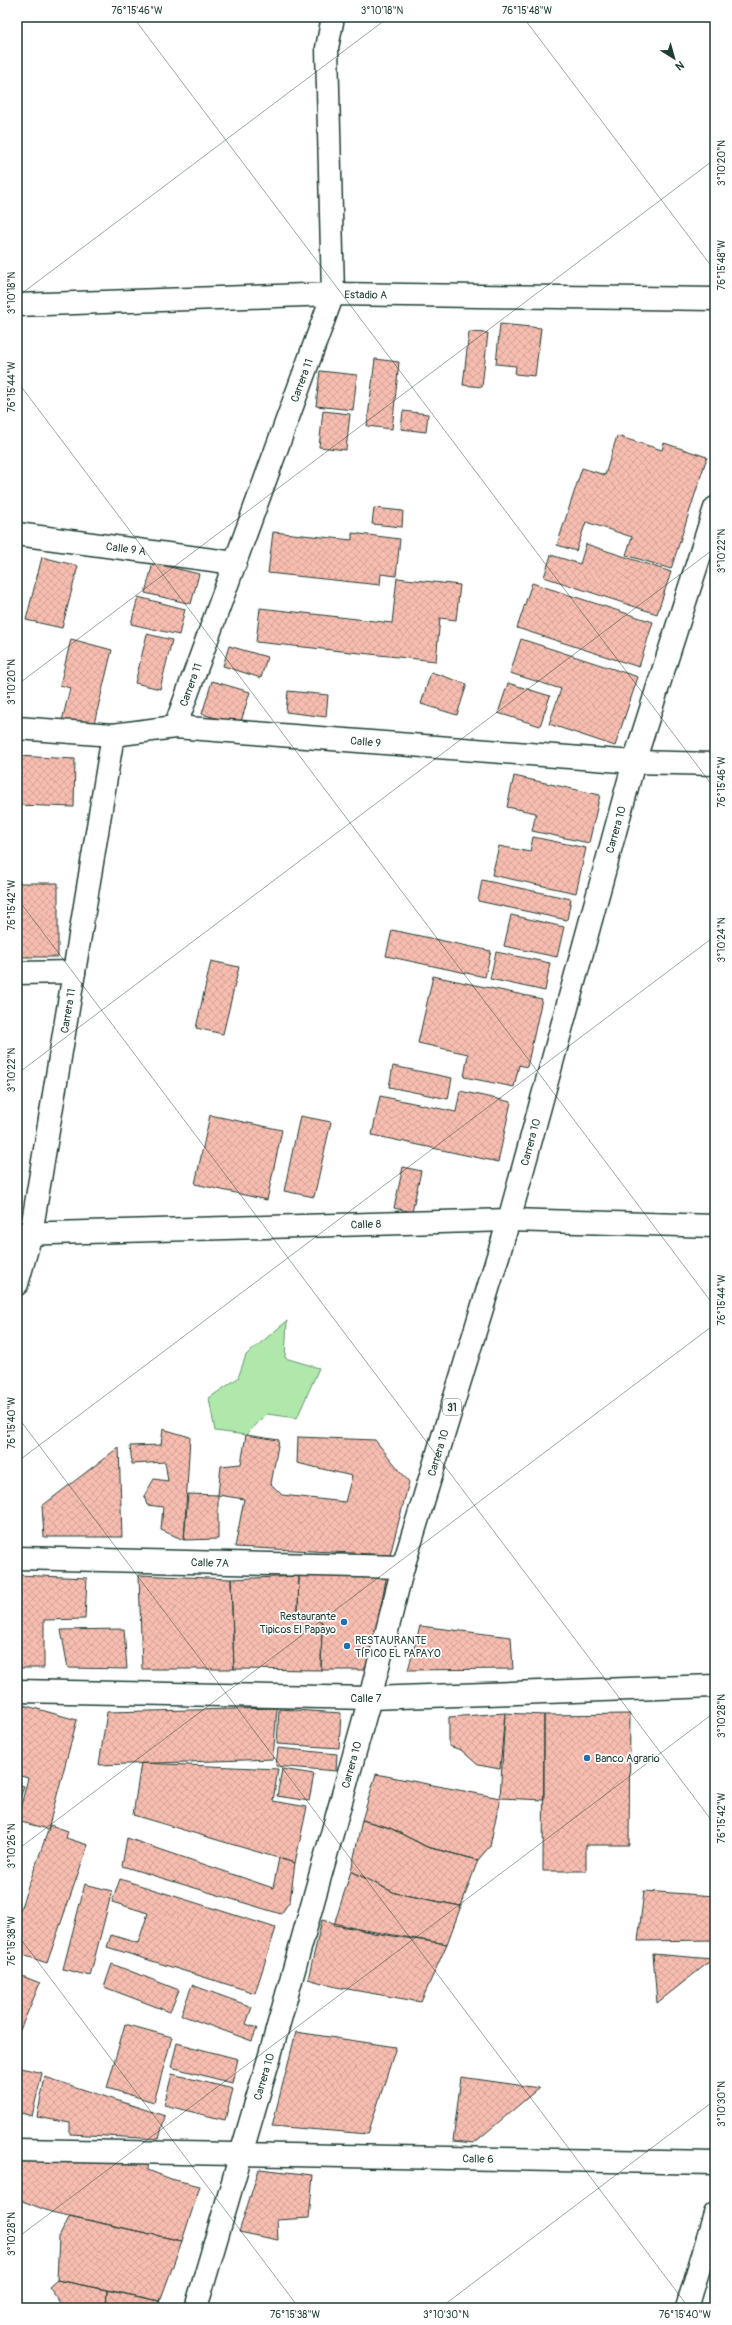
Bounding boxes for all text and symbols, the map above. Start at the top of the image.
text: 76°15'46"W [111,5,163,17]
text: 3°10'18"N [361,5,403,17]
text: 76°15'48"W [502,5,553,17]
north arrow [654,38,694,78]
text: N [672,58,687,73]
text: 3°10'20"N [716,140,728,186]
text: 76°15'48"W [716,239,728,290]
text: 3°10'18"N [6,272,18,314]
street label: Estadio A [344,288,387,302]
street label: Carrera 11 [288,357,316,404]
text: 76°15'44"W [6,361,18,413]
text: 3°10'22"N [716,528,728,573]
street label: Calle 9 A [105,540,147,558]
text: 3°10'20"N [6,659,18,705]
street label: Carrera 11 [177,661,205,708]
street label: Calle 9 [350,734,382,750]
text: 76°15'46"W [716,756,728,808]
street label: Carrera 10 [603,805,629,855]
text: 76°15'42"W [6,879,18,930]
text: 3°10'24"N [716,917,728,962]
street label: Carrera 11 [58,988,78,1034]
text: 3°10'22"N [6,1047,18,1092]
street label: Carrera 10 [518,1117,543,1167]
street label: Calle 8 [350,1218,382,1232]
text: 76°15'44"W [716,1274,728,1326]
text: 76°15'40"W [6,1397,18,1449]
road number: 31 [443,1399,461,1415]
street label: Carrera 10 [425,1428,452,1478]
street label: Calle 7A [191,1556,229,1570]
place label: Restaurante Tipicos El Papayo [260,1610,337,1636]
marker: Restaurante Tipicos El Papayo [339,1617,349,1627]
place label: RESTAURANTE TÍPICO EL PAPAYO [355,1634,441,1660]
marker: RESTAURANTE TÍPICO EL PAPAYO [342,1641,352,1651]
street label: Calle 7 [351,1692,382,1705]
text: 3°10'28"N [716,1694,728,1738]
street label: Carrera 10 [339,1740,365,1790]
place label: Banco Agrario [595,1752,660,1765]
marker: Banco Agrario [582,1753,592,1763]
text: 76°15'42"W [716,1792,728,1843]
text: 3°10'26"N [6,1823,18,1868]
text: 76°15'38"W [6,1916,18,1966]
street label: Carrera 10 [251,2052,277,2102]
text: 3°10'30"N [716,2081,728,2127]
street label: Calle 6 [462,2152,494,2166]
text: 3°10'28"N [6,2212,18,2256]
text: 76°15'38"W [270,2309,320,2321]
text: 3°10'30"N [423,2309,469,2321]
text: 76°15'40"W [659,2309,711,2321]

